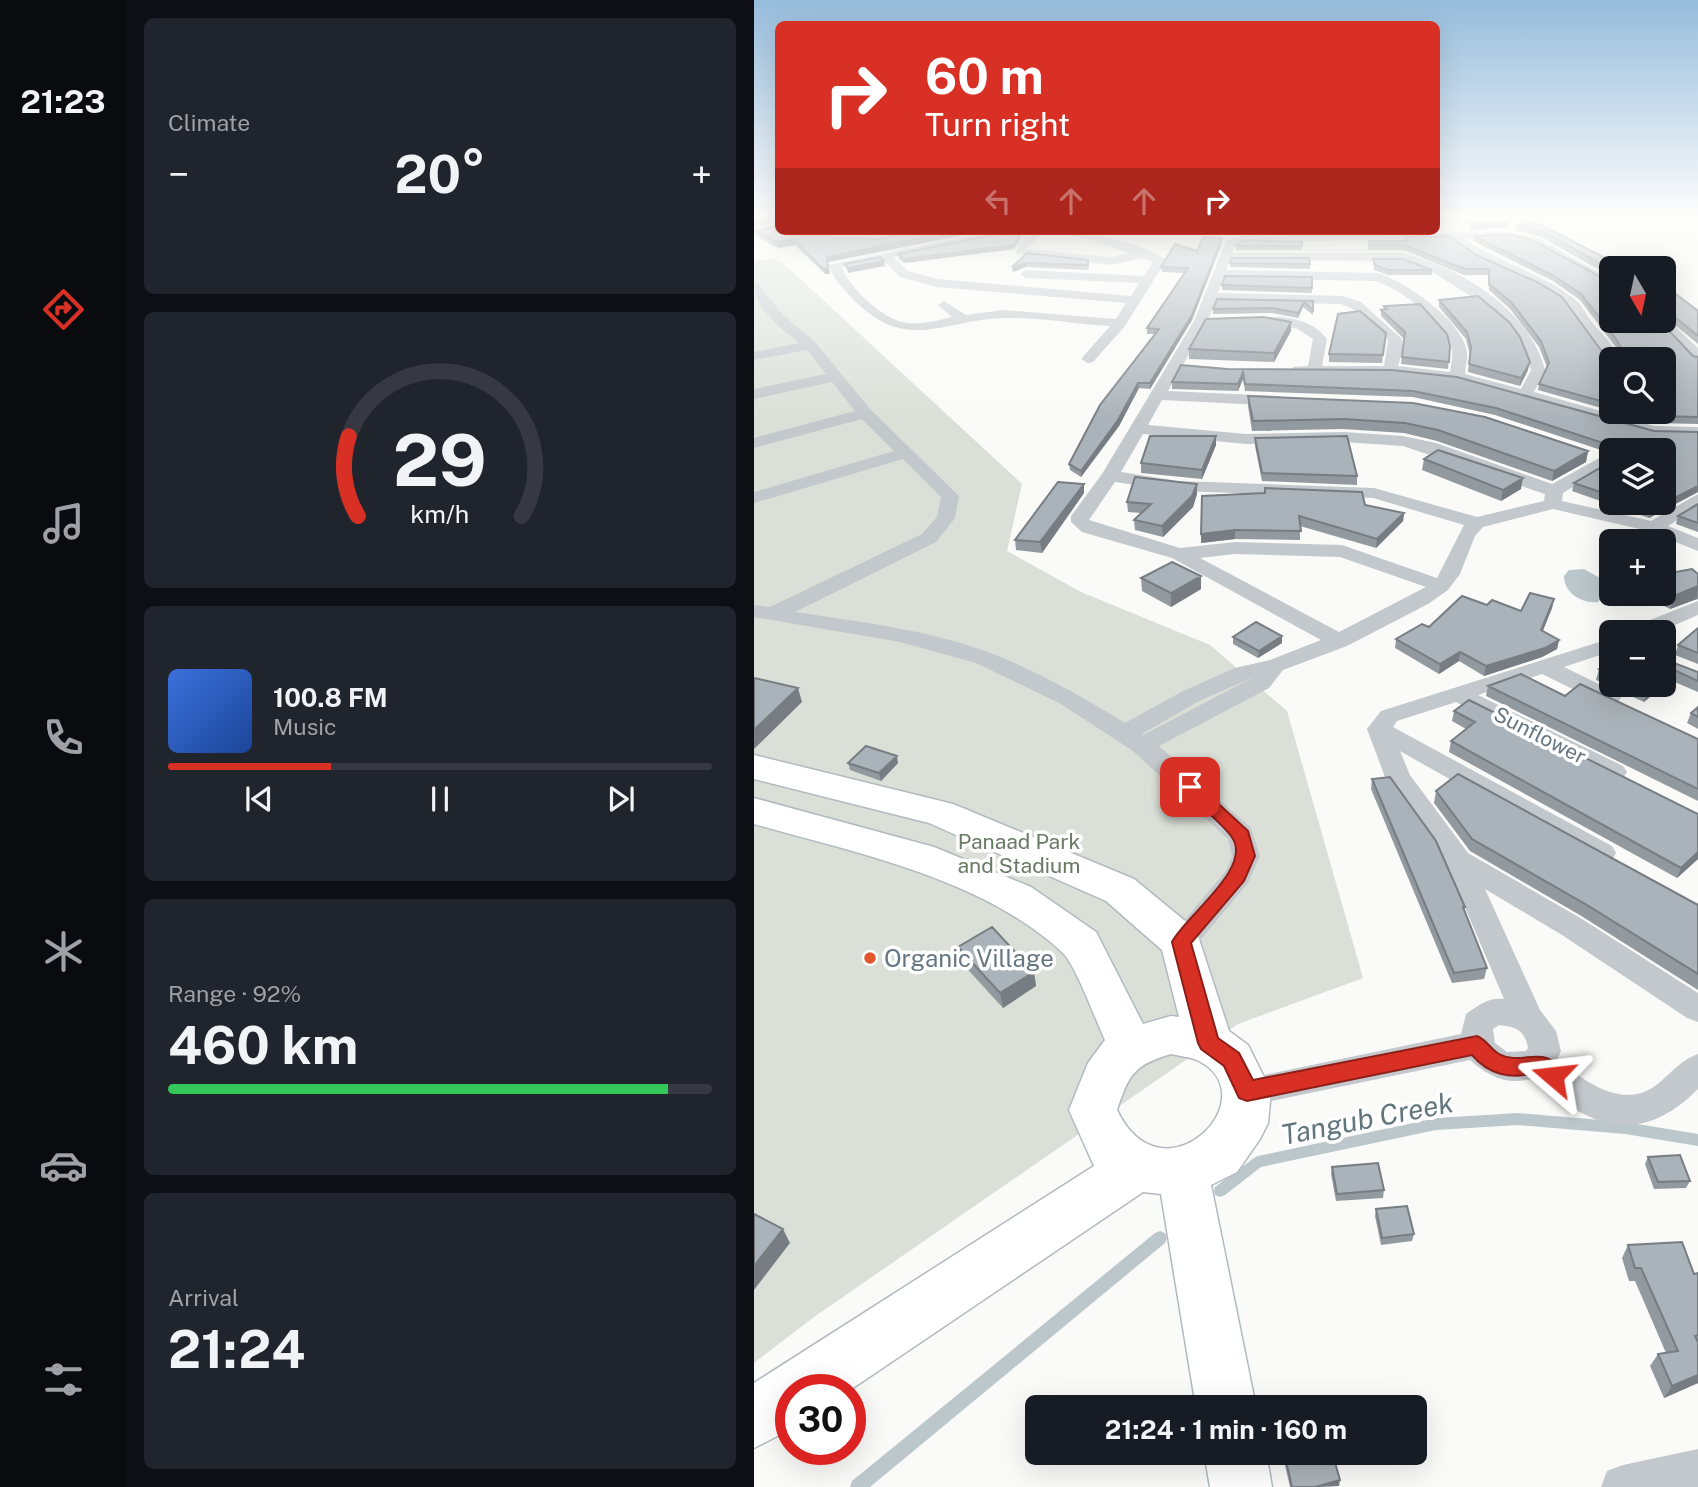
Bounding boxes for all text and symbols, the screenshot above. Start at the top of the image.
text: 60 m [925,47,1044,105]
icon: right [810,49,901,140]
text: 21:23 [21,83,105,120]
text: Turn right [925,106,1070,143]
text: Climate [168,109,250,136]
text: 20° [394,144,486,205]
text: − [168,152,189,197]
text: + [691,152,712,197]
icon: left [979,182,1017,220]
icon: ahead [1052,182,1090,220]
icon: ahead [1125,182,1163,220]
icon: right [1198,182,1236,220]
north arrow [1599,256,1676,332]
map controls [1599,256,1676,697]
icon: directions [39,285,88,334]
button: search [1599,347,1676,424]
text: 29 [393,417,487,502]
button: layers [1599,438,1676,515]
text: km/h [411,498,469,528]
icon: music [39,499,88,548]
button: + [1599,529,1676,606]
button: − [1599,620,1676,697]
text: 100.8 FM [273,682,388,713]
street label: Sunflower [1490,701,1590,769]
icon: phone [39,713,88,762]
text: Music [273,713,337,740]
pin [1160,757,1220,817]
icon: arrive [1171,768,1209,806]
icon: previous [240,780,278,818]
icon: pause [421,780,459,818]
icon: next [602,780,640,818]
park label: Panaad Park and Stadium [957,829,1081,878]
icon: climate [39,927,88,976]
place label: Organic Village [884,944,1054,972]
marker: Organic Village [862,950,878,966]
text: Range · 92% [168,980,301,1007]
text: 460 km [168,1015,358,1076]
position arrow [1516,1039,1590,1113]
water label: Tangub Creek [1278,1085,1456,1151]
icon: car [39,1141,88,1190]
text: Arrival [168,1284,239,1311]
text: 21:24 [168,1319,305,1380]
icon: filters [39,1355,88,1404]
speed limit sign: 30 [775,1374,866,1465]
text: 21:24 · 1 min · 160 m [1105,1414,1347,1445]

